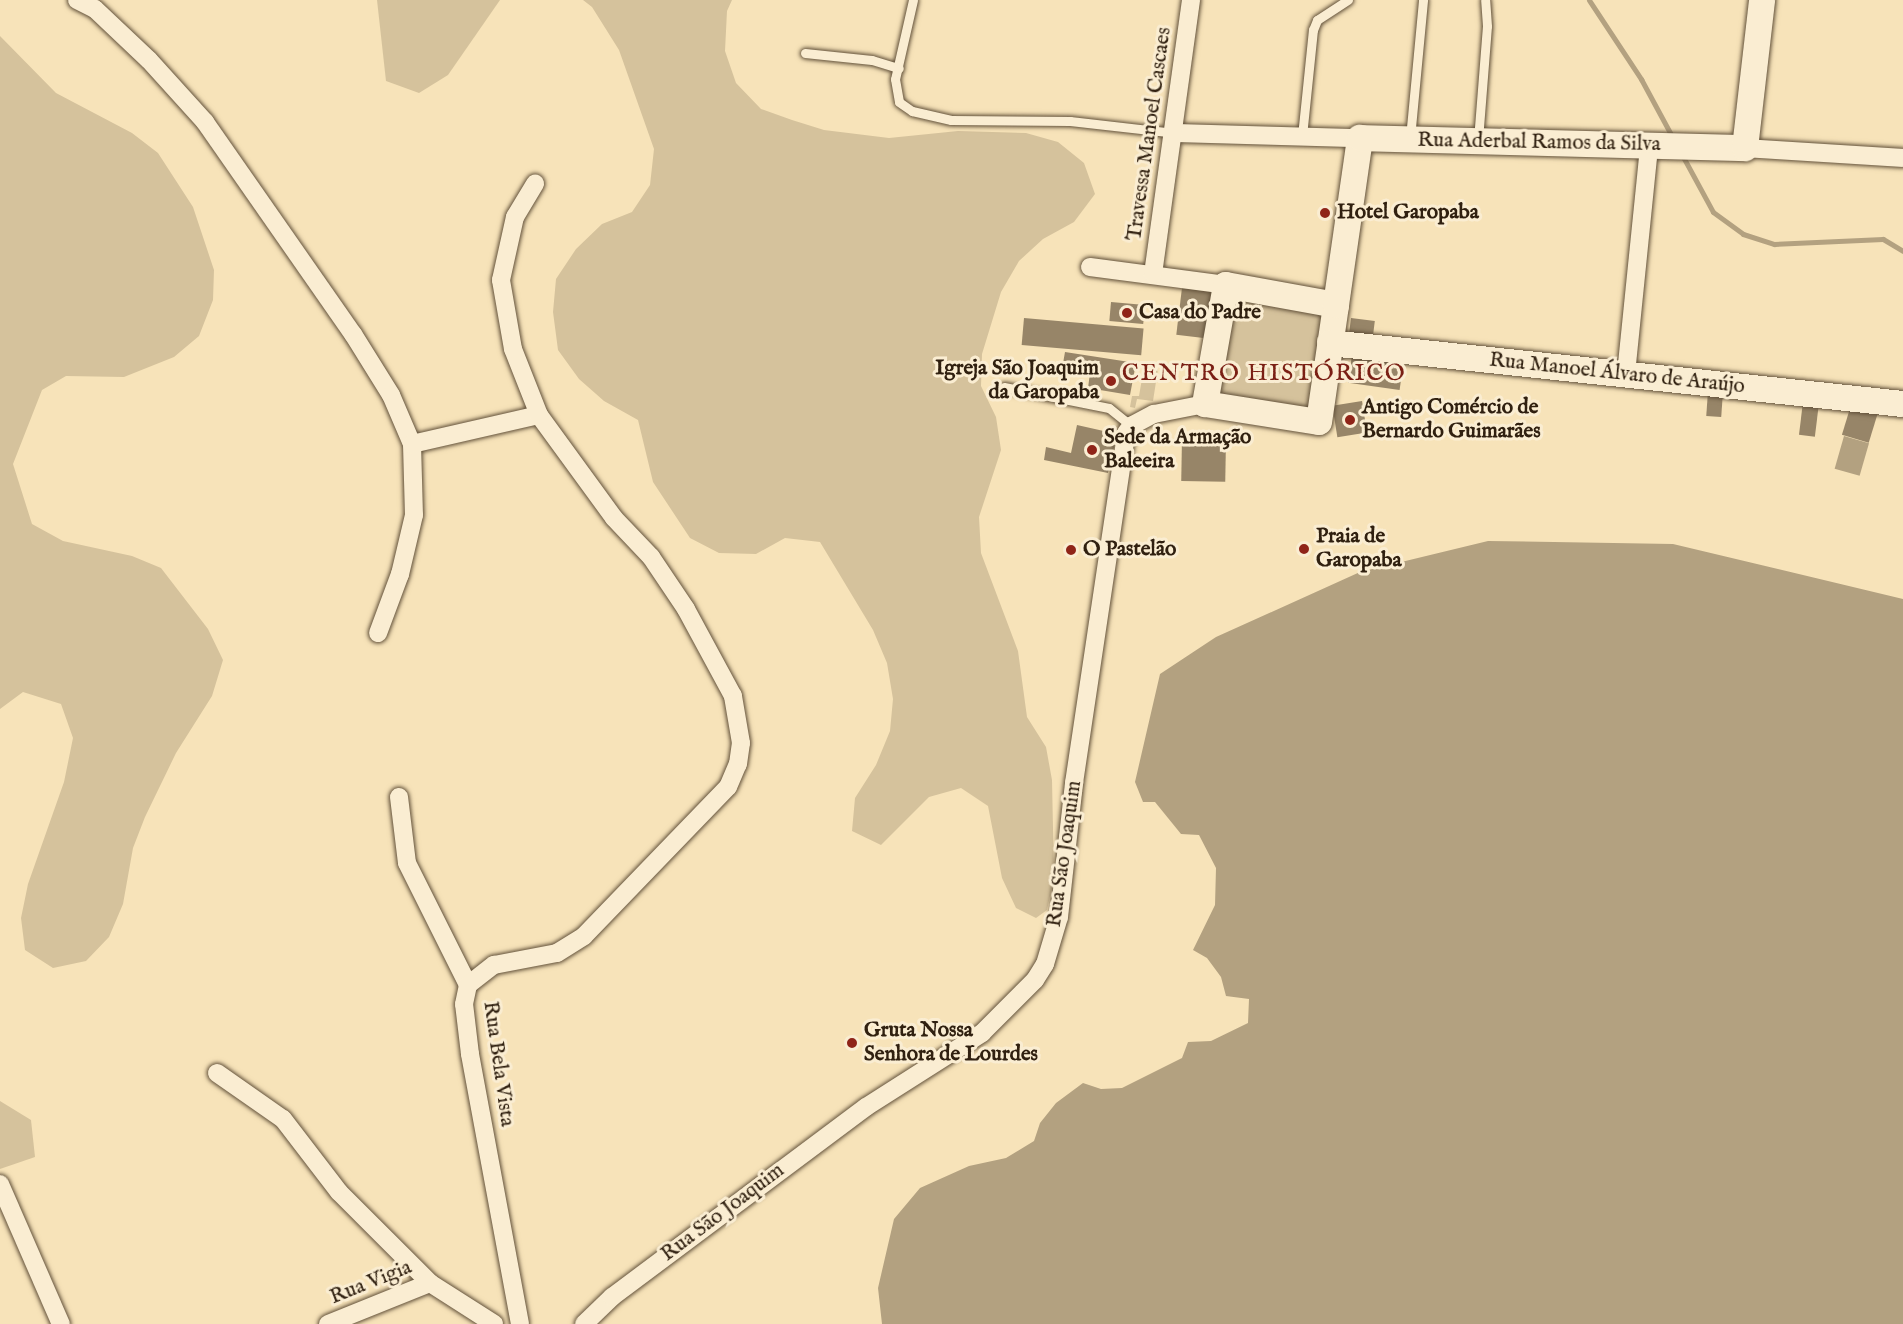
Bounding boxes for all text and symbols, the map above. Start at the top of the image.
street label: Travessa Manoel Cascaes [1123,26,1177,242]
street label: Rua Aderbal Ramos da Silva [1417,128,1661,158]
place label: Hotel Garopaba [1337,200,1479,226]
marker: Hotel Garopaba [1318,206,1332,220]
place label: Casa do Padre [1139,300,1261,326]
marker: Casa do Padre [1120,306,1134,320]
street label: Rua Manoel Álvaro de Araújo [1488,348,1746,400]
place label: Igreja São Joaquim da Garopaba [935,356,1099,406]
district label: CENTRO HISTÓRICO [1122,360,1406,388]
marker: Igreja São Joaquim da Garopaba [1104,374,1118,388]
place label: Antigo Comércio de Bernardo Guimarães [1362,395,1541,445]
marker: Antigo Comércio de Bernardo Guimarães [1343,413,1357,427]
place label: Sede da Armação Baleeira [1104,425,1251,475]
marker: Sede da Armação Baleeira [1085,443,1099,457]
place label: Praia de Garopaba [1316,524,1402,574]
place label: O Pastelão [1083,537,1176,563]
marker: Praia de Garopaba [1297,542,1311,556]
marker: O Pastelão [1064,543,1078,557]
street label: Rua São Joaquim [1042,779,1088,929]
street label: Rua Bela Vista [477,1000,519,1128]
place label: Gruta Nossa Senhora de Lourdes [864,1018,1038,1068]
marker: Gruta Nossa Senhora de Lourdes [845,1036,859,1050]
street label: Rua São Joaquim [656,1158,790,1268]
street label: Rua Vigia [326,1255,416,1311]

